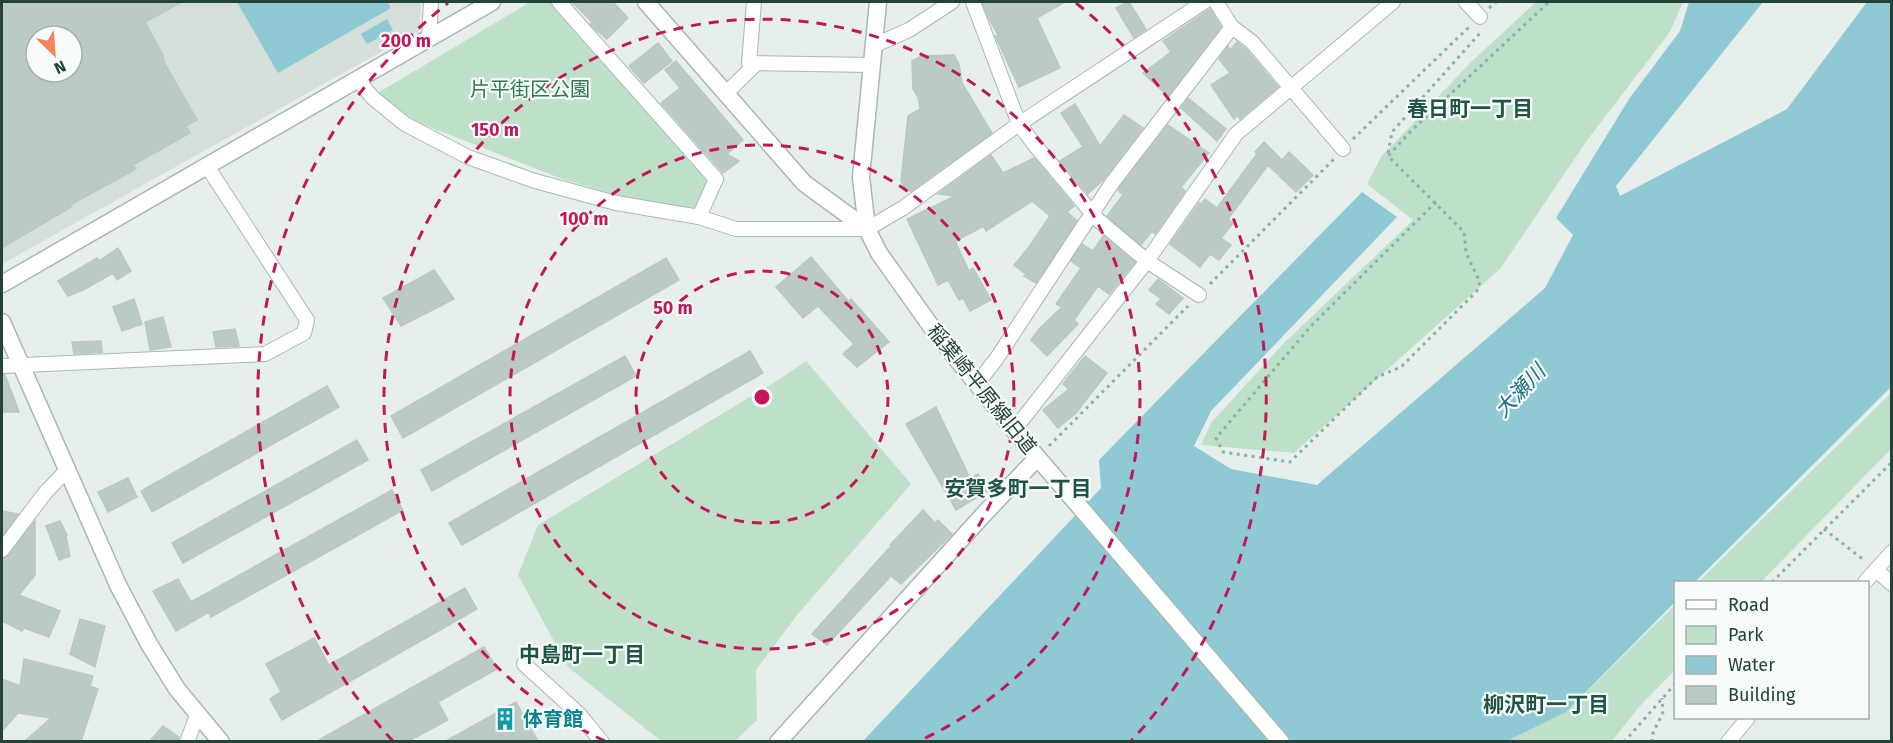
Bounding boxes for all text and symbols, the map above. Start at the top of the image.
north arrow [24,24,84,84]
text: 200 m [381,30,431,52]
text: N [51,56,69,78]
park label: 片平街区公園 [470,77,590,101]
district label: 春日町一丁目 [1407,96,1533,122]
text: 150 m [471,119,519,141]
text: 100 m [560,208,608,230]
text: 50 m [653,297,693,319]
street label: 稲葉崎平原線旧道 [922,319,1042,459]
water label: 大瀬川 [1489,358,1552,423]
centre of rings [752,387,772,407]
district label: 安賀多町一丁目 [945,476,1092,502]
legend [1674,581,1869,719]
text: Road [1728,594,1770,616]
text: Park [1728,624,1764,646]
district label: 中島町一丁目 [519,642,645,668]
text: Water [1728,654,1775,676]
text: Building [1728,684,1796,706]
district label: 柳沢町一丁目 [1483,692,1609,718]
building icon: 体育館 [492,706,518,732]
place label: 体育館 [523,707,583,731]

